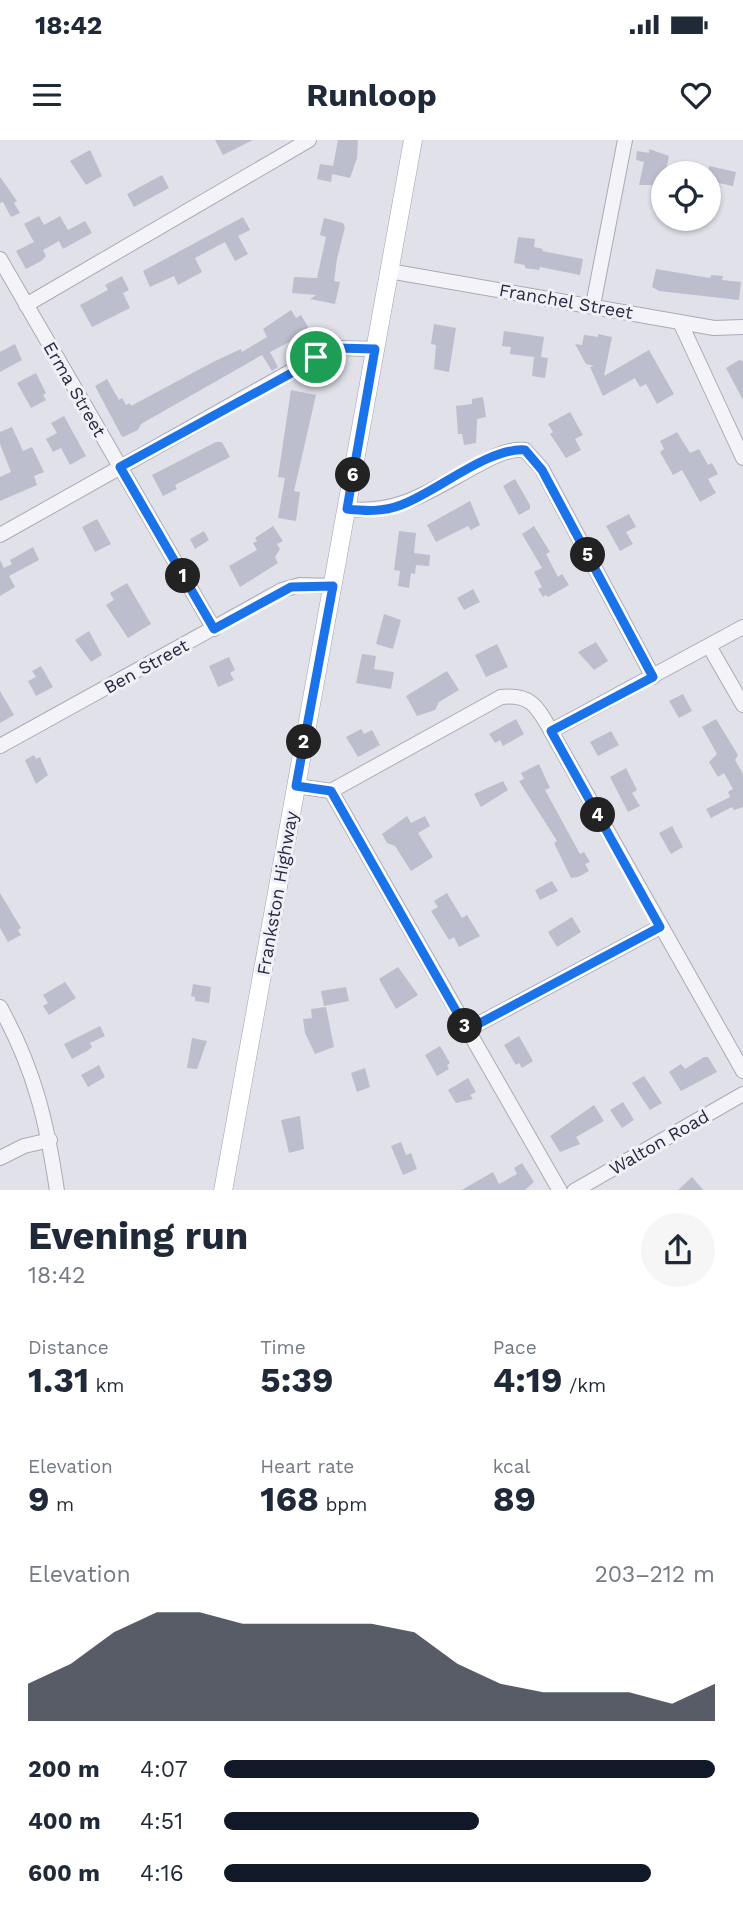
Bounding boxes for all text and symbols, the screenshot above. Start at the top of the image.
text: 18:42 [35,10,102,40]
icon: menu [28,76,66,114]
text: Runloop [306,76,437,114]
icon: heart [677,76,715,114]
map controls [651,161,721,231]
button: locate [651,161,721,231]
street label: Franchel Street [497,279,635,323]
pin [286,327,346,387]
street label: Erma Street [39,338,111,441]
icon: arrive [297,338,335,376]
pin: 6 [336,458,370,492]
text: 6 [347,463,358,486]
pin: 5 [570,538,606,572]
text: 5 [582,543,593,566]
pin: 1 [166,558,200,593]
text: 1 [178,564,187,587]
street label: Ben Street [100,634,192,698]
pin: 2 [286,724,322,760]
text: 2 [298,730,309,753]
pin: 4 [580,798,616,832]
text: 4 [591,803,604,826]
street label: Frankston Highway [252,809,302,977]
pin: 3 [448,1008,482,1043]
text: 3 [459,1014,470,1037]
street label: Walton Road [605,1105,713,1179]
button: share [641,1213,715,1287]
text: Evening run [28,1214,248,1258]
text: 18:42 [28,1262,85,1289]
text: Distance [28,1336,109,1359]
text: Time [260,1336,306,1359]
text: Pace [493,1336,537,1359]
text: 1.31 [28,1359,89,1401]
text: 5:39 [260,1359,334,1401]
text: 4:19 [493,1359,562,1401]
text: km [89,1374,124,1397]
text: /km [562,1374,606,1397]
text: Elevation [28,1455,113,1478]
text: Heart rate [260,1455,354,1478]
text: kcal [493,1455,530,1478]
text: 9 [28,1478,50,1520]
text: 168 [260,1478,319,1520]
text: 89 [493,1478,536,1520]
text: m [50,1493,74,1516]
text: bpm [319,1493,367,1516]
text: Elevation [28,1561,131,1588]
text: 203–212 m [594,1561,715,1588]
text: 200 m [28,1756,100,1783]
text: 4:07 [140,1756,188,1783]
text: 400 m [28,1808,101,1835]
text: 4:51 [140,1808,183,1835]
text: 600 m [28,1860,100,1887]
text: 4:16 [140,1860,184,1887]

